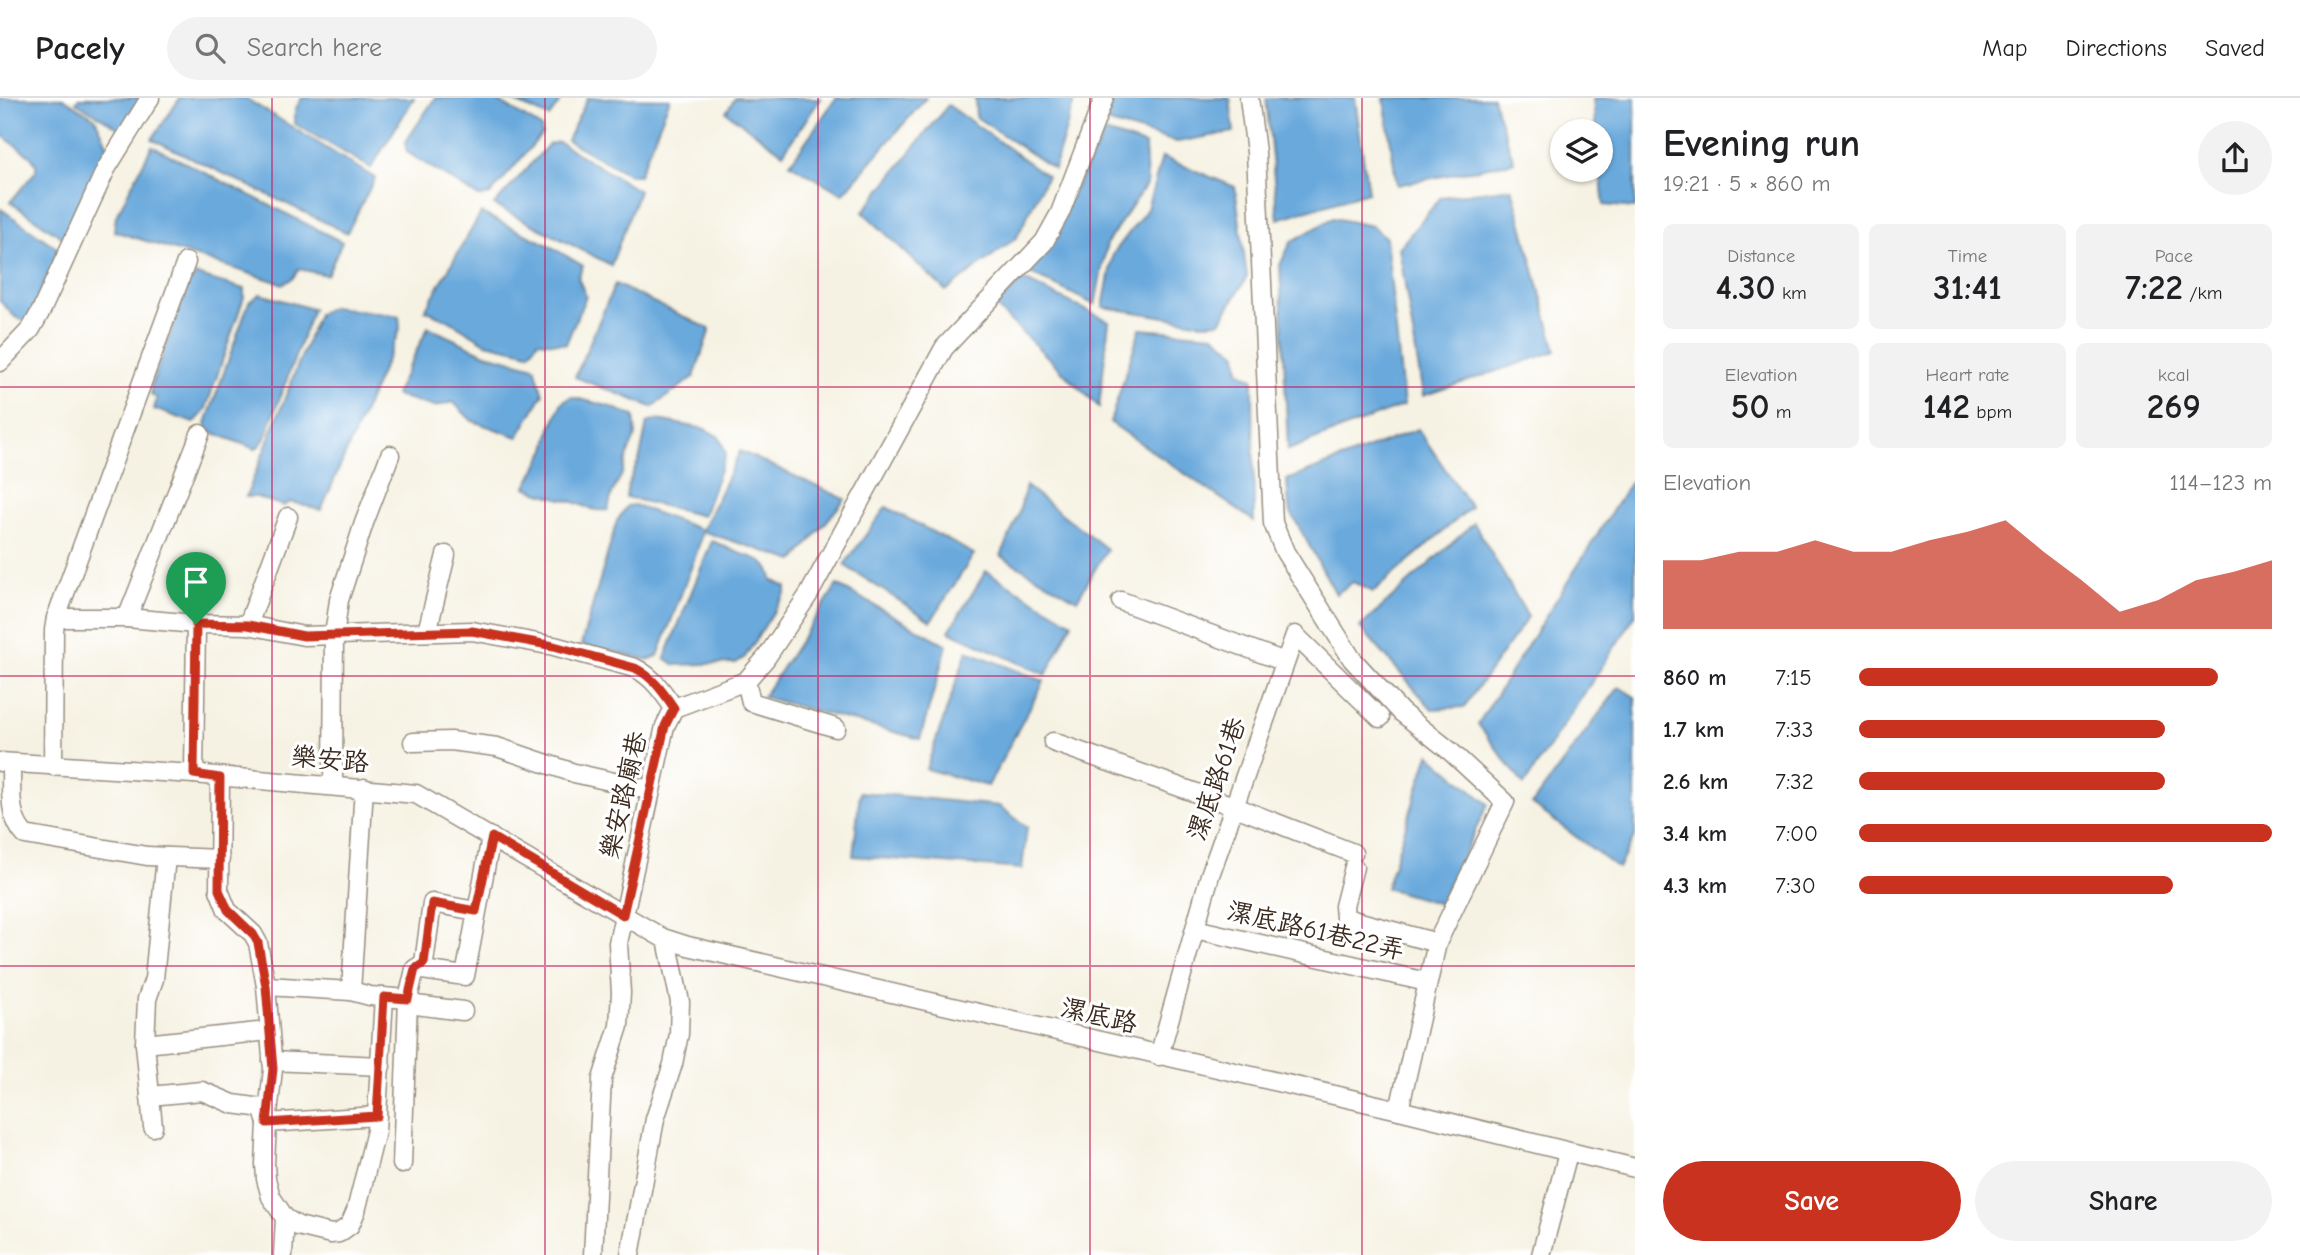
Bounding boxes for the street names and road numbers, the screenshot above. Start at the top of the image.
street label: 漯底路61巷 [1182,714,1252,845]
street label: 樂安路廟巷 [595,729,653,862]
street label: 樂安路 [290,742,370,778]
street label: 漯底路61巷22弄 [1224,896,1408,966]
street label: 漯底路 [1057,993,1140,1039]

